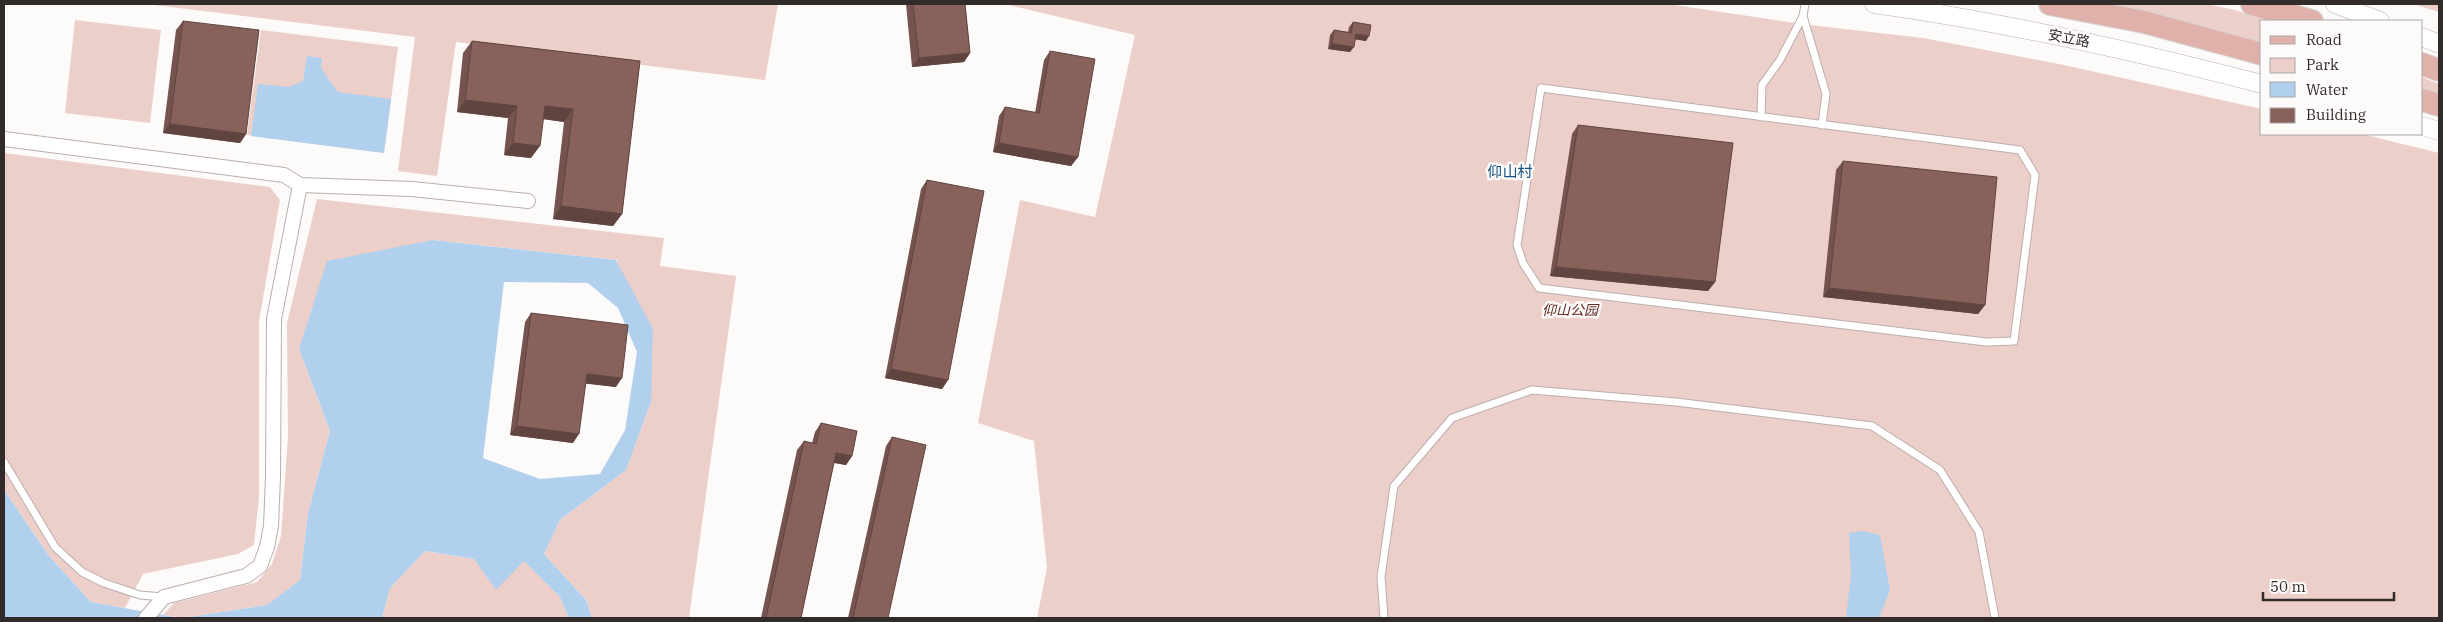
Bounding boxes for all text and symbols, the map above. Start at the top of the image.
legend [2260,20,2423,135]
street label: 安立路 [2047,25,2091,51]
text: Road [2306,30,2342,49]
text: Park [2306,55,2339,74]
text: Water [2306,80,2348,99]
text: Building [2306,105,2366,124]
district label: 仰山村 [1487,162,1533,181]
park label: 仰山公园 [1542,301,1600,319]
scale bar [2263,570,2394,602]
text: 50 m [2270,577,2306,596]

